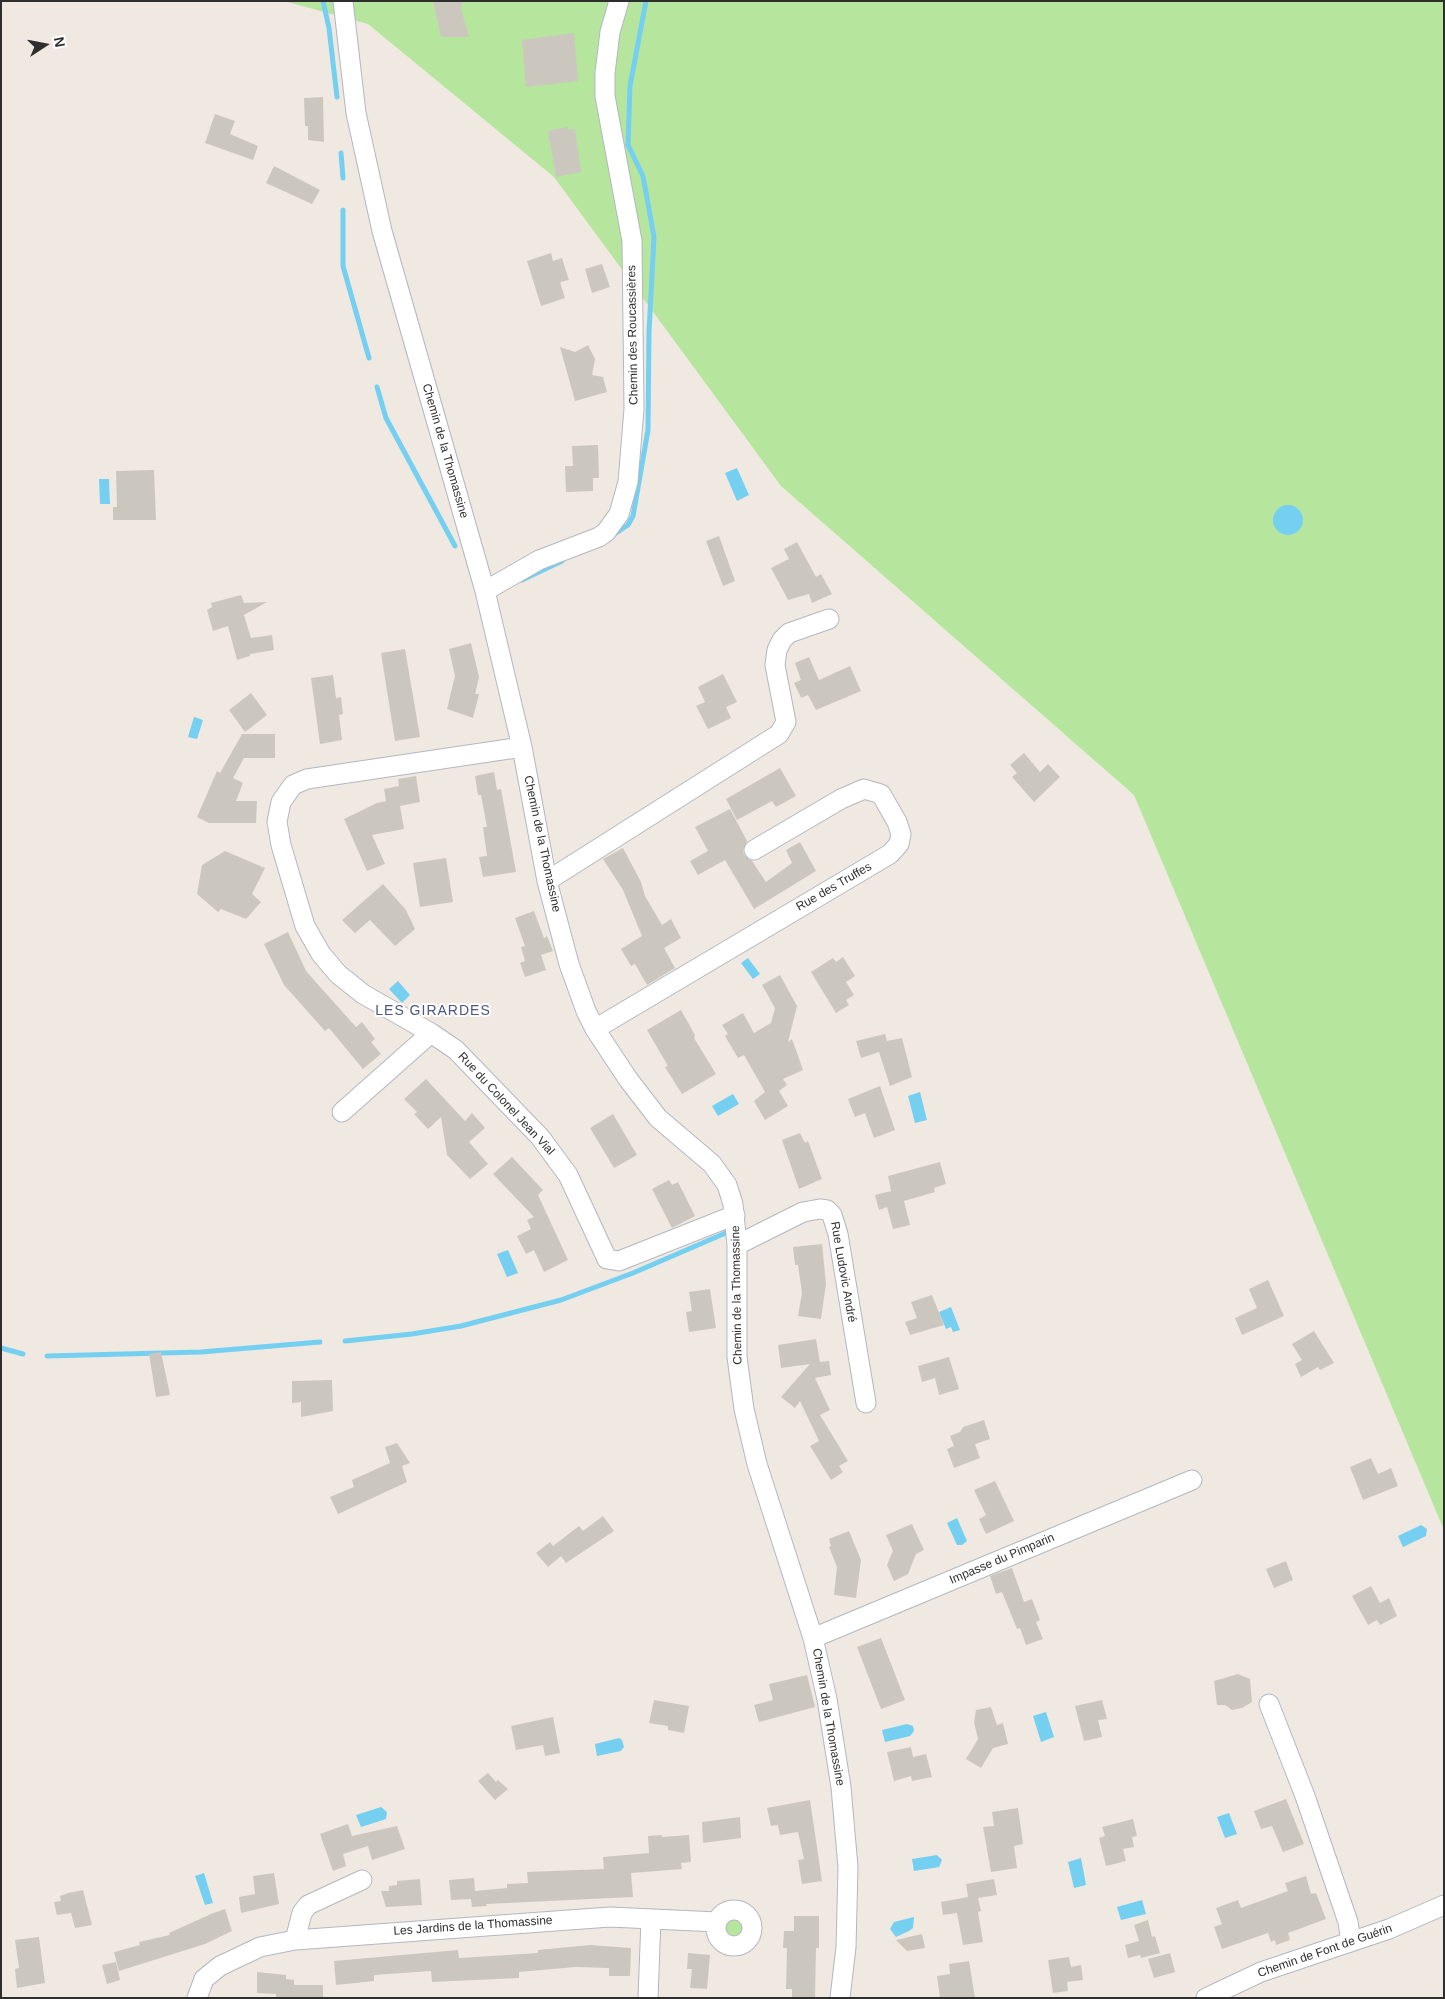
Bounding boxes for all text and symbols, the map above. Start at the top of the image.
north arrow [20,20,70,70]
text: N [51,36,69,49]
street label: Chemin des Roucassières [625,265,641,405]
street label: Chemin de la Thomassine [419,382,471,520]
street label: Chemin de la Thomassine [520,774,564,914]
street label: Rue des Truffes [794,860,874,914]
district label: LES GIRARDES [374,1003,492,1019]
street label: Rue du Colonel Jean Vial [455,1050,557,1158]
street label: Rue Ludovic André [827,1220,859,1324]
street label: Chemin de la Thomassine [729,1225,745,1365]
street label: Impasse du Pimparin [947,1530,1057,1588]
street label: Chemin de la Thomassine [809,1647,847,1787]
street label: Les Jardins de la Thomassine [393,1913,553,1939]
street label: Chemin de Font de Guérin [1256,1921,1394,1981]

